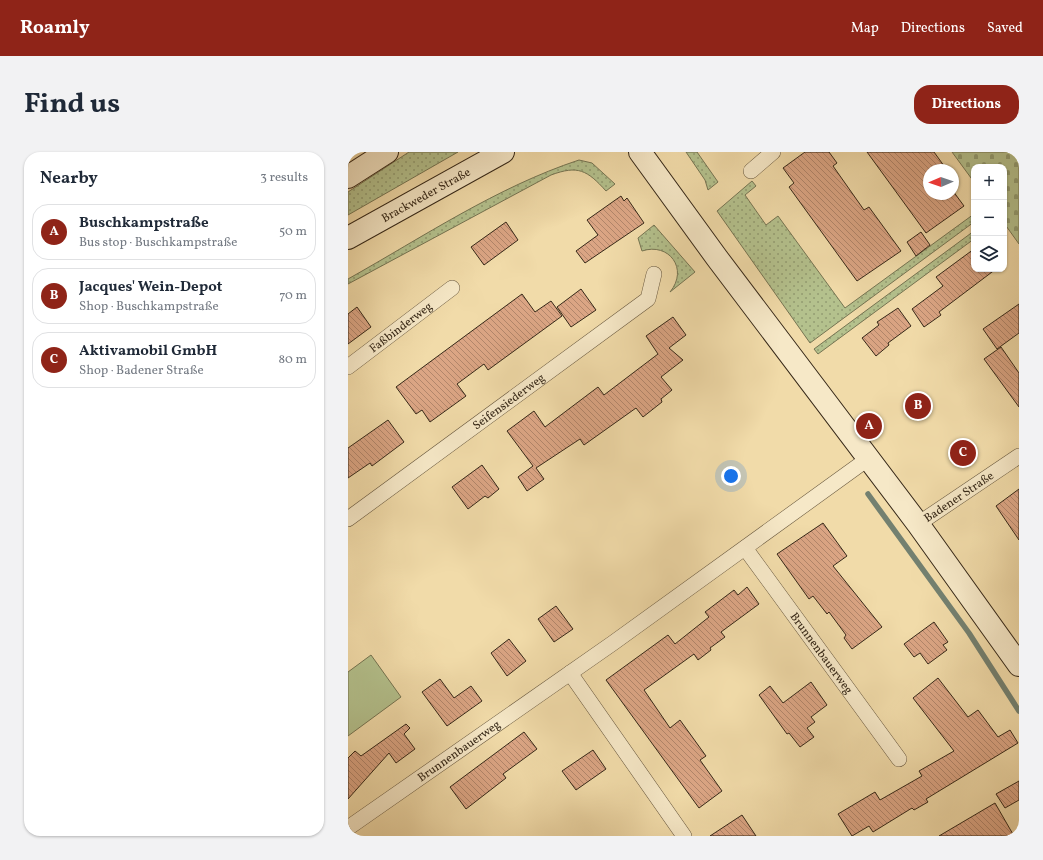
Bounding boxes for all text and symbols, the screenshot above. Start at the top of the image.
text: Roamly [20,15,90,41]
text: Map [851,19,879,38]
text: Directions [901,19,965,38]
text: Saved [987,19,1023,38]
text: Find us [24,85,120,124]
button: Directions [914,85,1019,124]
street label: Brackweder Straße [379,164,474,227]
north arrow [923,164,959,200]
map controls [971,164,1007,272]
button: + [971,164,1007,200]
text: Nearby [40,167,98,190]
text: 3 results [260,169,308,187]
button: − [971,200,1007,236]
text: Buschkampstraße [79,213,209,234]
text: A [49,223,59,241]
text: 50 m [279,223,307,241]
text: Bus stop · Buschkampstraße [79,234,237,252]
button: layers [971,236,1007,272]
text: Jacques' Wein-Depot [79,277,222,298]
text: B [50,287,58,305]
text: 70 m [279,287,307,305]
text: Shop · Buschkampstraße [79,298,219,316]
street label: Faßbinderweg [366,299,436,357]
text: Aktivamobil GmbH [79,341,217,362]
text: C [50,351,58,369]
text: 80 m [278,351,307,369]
text: Shop · Badener Straße [79,362,204,380]
street label: Seifensiederweg [470,370,548,434]
pin: B [905,391,931,421]
pin: A [856,411,882,441]
pin: C [950,438,976,468]
your location [721,466,741,486]
street label: Badener Straße [921,468,998,527]
street label: Brunnenbauerweg [786,609,856,698]
street label: Brunnenbauerweg [415,717,504,786]

